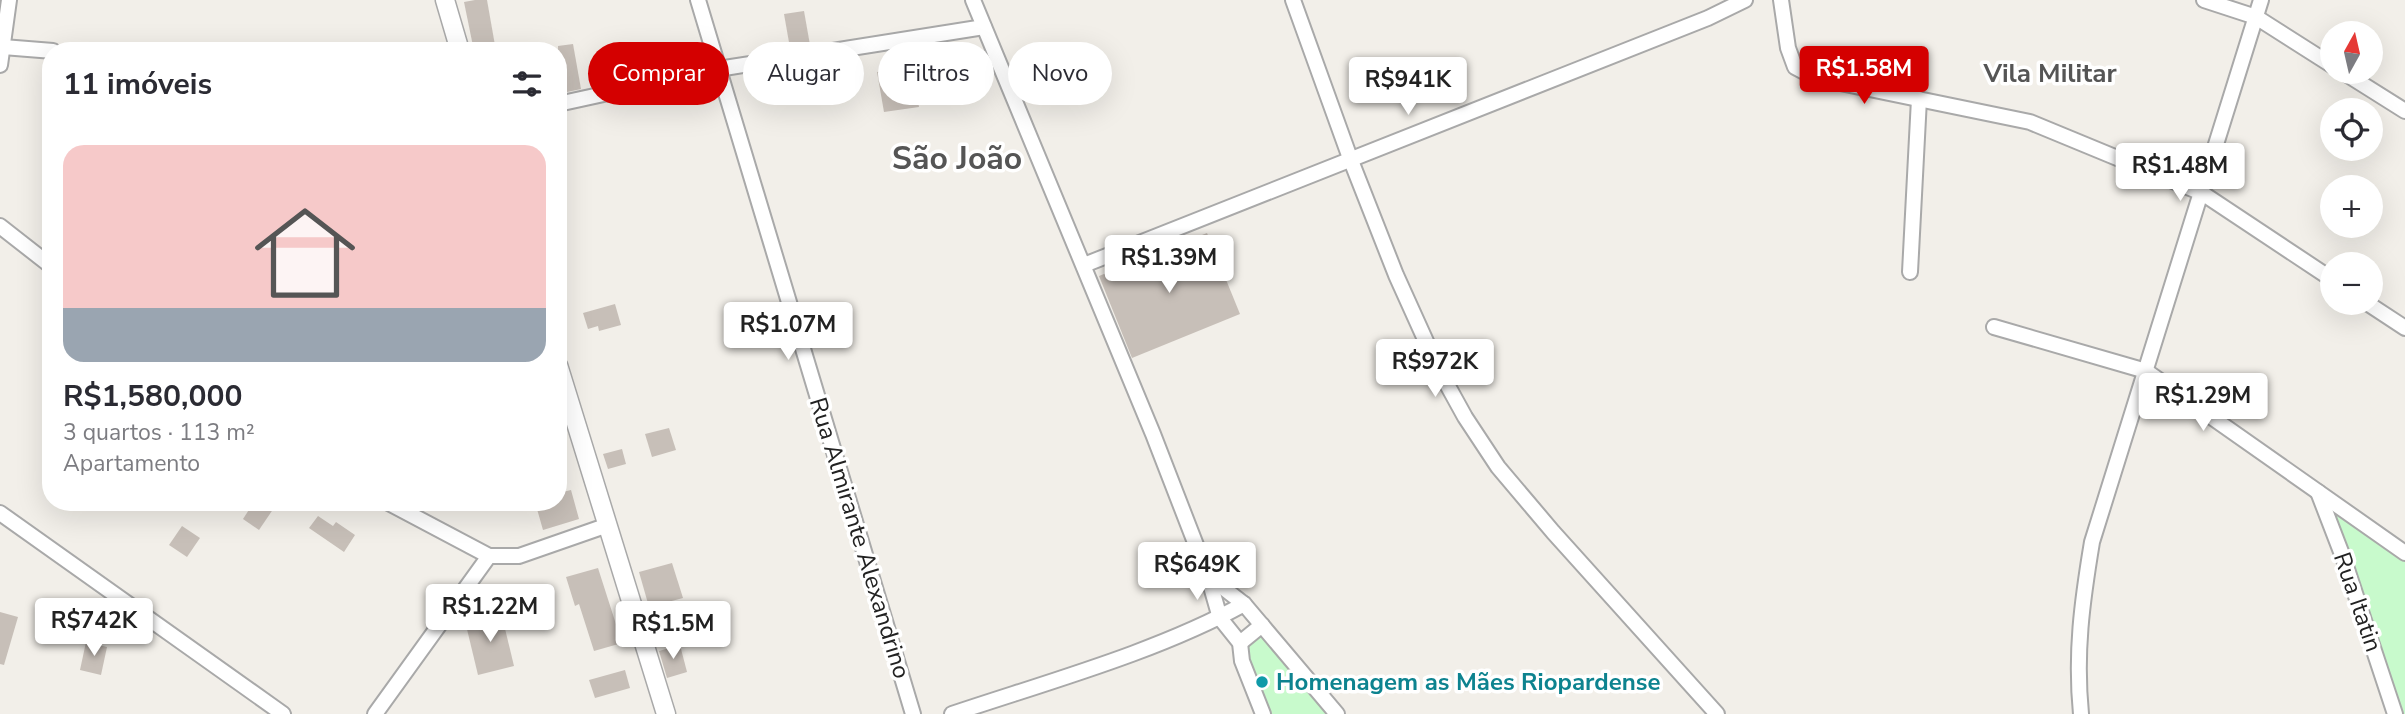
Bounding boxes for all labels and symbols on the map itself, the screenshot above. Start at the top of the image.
north arrow [2320,21,2384,84]
pin: R$1.58M [1799,46,1929,106]
district label: Vila Militar [1982,56,2117,91]
pin: R$941K [1351,58,1465,117]
district label: São João [892,137,1022,180]
pin: R$1.48M [2115,144,2245,203]
pin: R$1.39M [1104,236,1234,295]
pin: R$1.07M [723,302,853,362]
pin: R$972K [1378,340,1492,399]
pin: R$1.29M [2138,374,2268,433]
street label: Rua Almirante Alexandrino [802,394,918,682]
pin: R$649K [1140,542,1254,602]
street label: Rua Itatin [2326,548,2390,656]
pin: R$1.22M [425,584,555,644]
pin: R$742K [37,598,151,658]
pin: R$1.5M [616,602,730,661]
place label: Homenagem as Mães Riopardense [1276,666,1660,698]
marker: Homenagem as Mães Riopardense [1254,674,1270,690]

